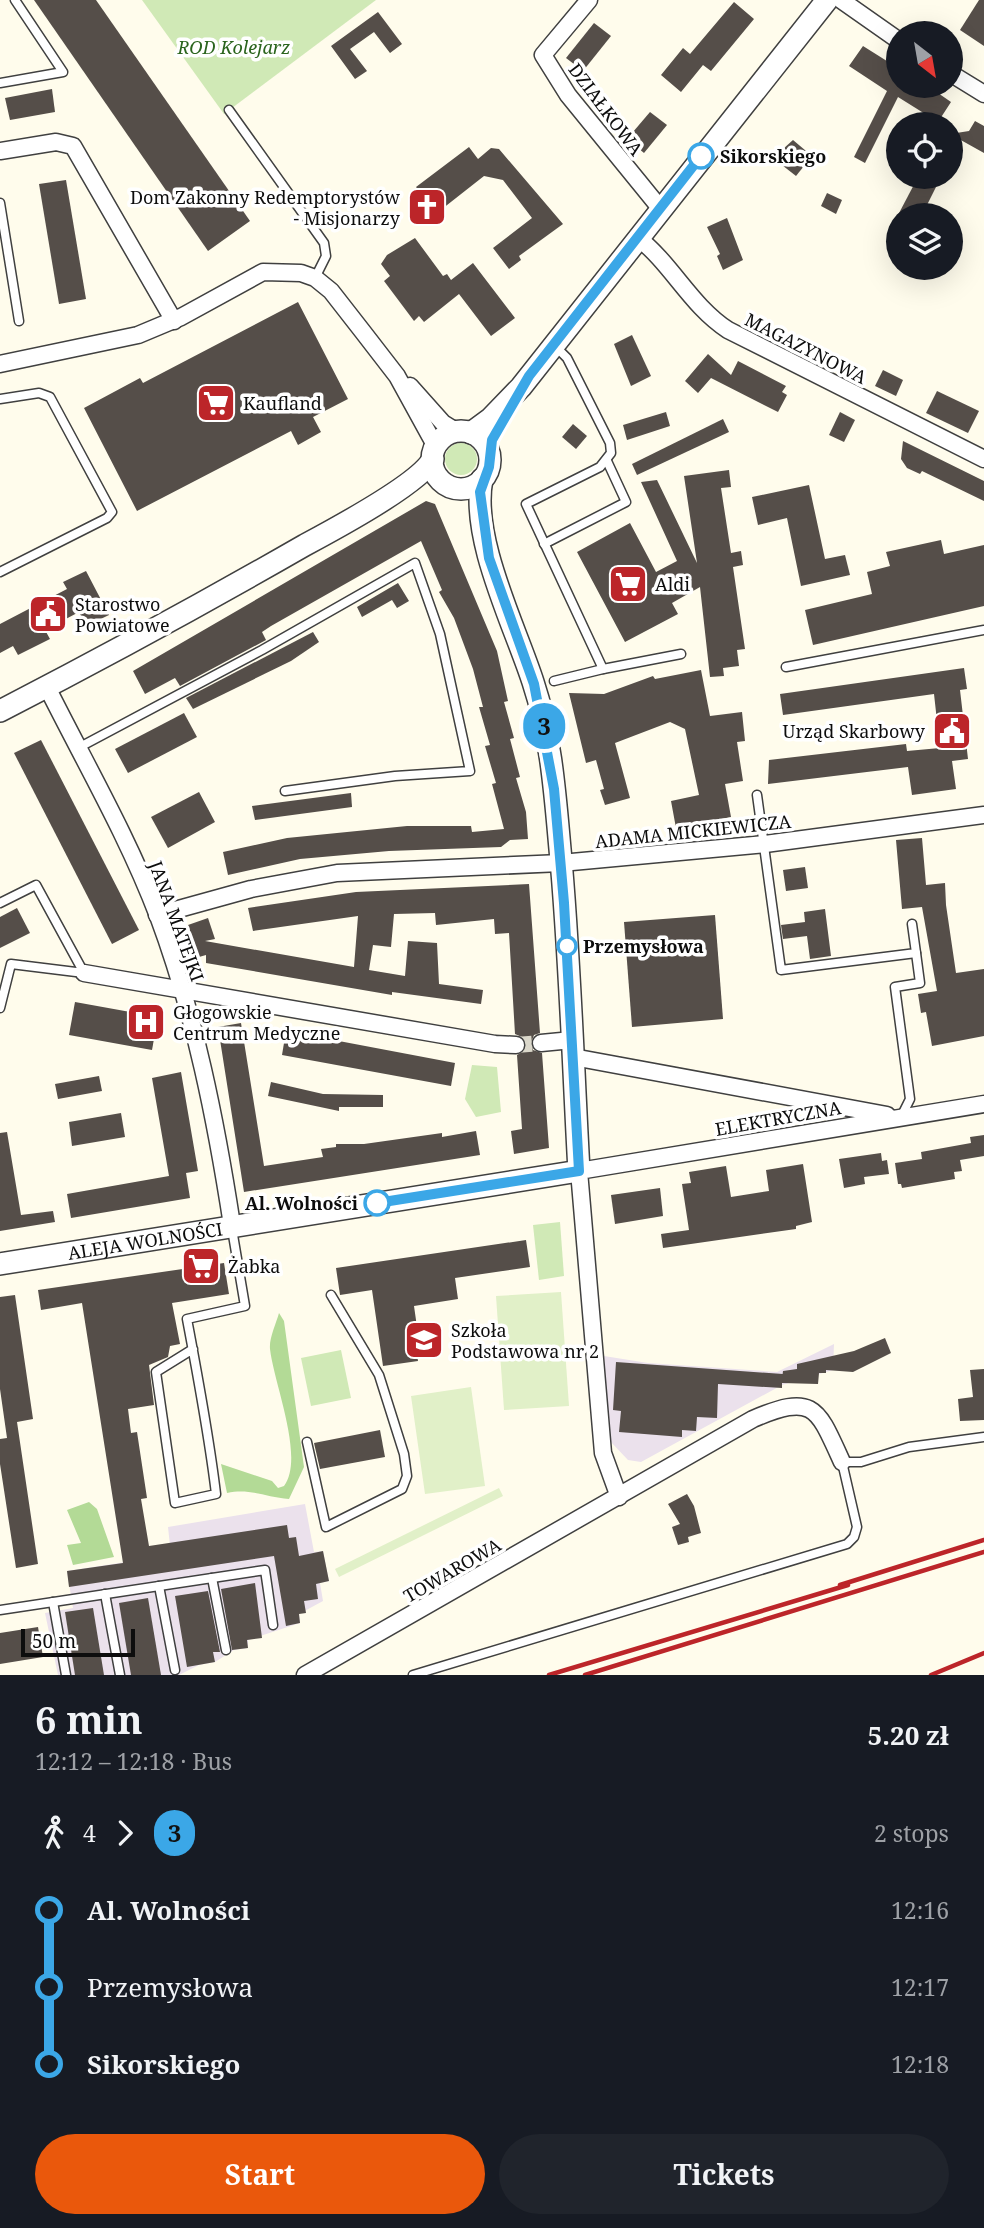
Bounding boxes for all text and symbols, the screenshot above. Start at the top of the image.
north arrow [886,21,962,98]
map controls [886,21,963,280]
park label: ROD Kolejarz [177,35,290,59]
street label: DZIAŁKOWA [563,58,649,160]
button: locate [886,112,963,189]
marker: Sikorskiego [688,143,714,169]
place label: Sikorskiego [720,144,826,168]
place label: Dom Zakonny Redemptorystów - Misjonarzy [130,185,401,230]
church icon: Dom Zakonny Redemptorystów - Misjonarzy [406,186,448,228]
button: layers [886,203,963,280]
street label: MAGAZYNOWA [741,307,871,389]
supermarket icon: Kaufland [195,382,237,424]
place label: Kaufland [243,391,322,415]
supermarket icon: Aldi [607,563,649,605]
place label: Aldi [655,572,690,596]
place label: Starostwo Powiatowe [75,592,170,637]
public building icon: Starostwo Powiatowe [27,593,69,635]
line badge: 3 [521,703,567,749]
text: 3 [537,709,551,742]
public building icon: Urząd Skarbowy [931,710,973,752]
place label: Urząd Skarbowy [782,719,926,743]
street label: ADAMA MICKIEWICZA [594,809,792,853]
street label: JANA MATEJKI [144,856,210,985]
place label: Przemysłowa [583,934,704,958]
marker: Przemysłowa [557,936,577,956]
place label: Głogowskie Centrum Medyczne [173,1000,340,1045]
hospital icon: Głogowskie Centrum Medyczne [125,1001,167,1043]
street label: ELEKTRYCZNA [713,1095,843,1141]
marker: Al. Wolności [364,1190,390,1216]
place label: Al. Wolności [245,1191,359,1215]
street label: ALEJA WOLNOŚCI [66,1216,224,1265]
supermarket icon: Żabka [180,1245,222,1287]
place label: Żabka [228,1254,281,1278]
place label: Szkoła Podstawowa nr 2 [451,1318,599,1363]
school or university icon: Szkoła Podstawowa nr 2 [403,1319,445,1361]
street label: TOWAROWA [399,1532,505,1608]
scale bar [21,1626,135,1658]
text: 50 m [32,1628,76,1654]
text: 6 min [35,1693,143,1745]
text: 5.20 zł [868,1717,949,1753]
text: 12:12 – 12:18 · Bus [35,1745,232,1777]
icon: walk [35,1814,73,1852]
icon: forward [106,1814,144,1852]
text: 3 [168,1816,181,1849]
text: 4 [83,1817,96,1849]
text: 2 stops [874,1817,949,1849]
text: Al. Wolności [87,1892,250,1928]
text: 12:16 [891,1894,949,1926]
text: Przemysłowa [87,1969,253,2005]
text: 12:17 [891,1971,949,2003]
text: Sikorskiego [87,2046,240,2082]
text: 12:18 [891,2048,949,2080]
button: Start [35,2134,485,2214]
button: Tickets [499,2134,949,2214]

